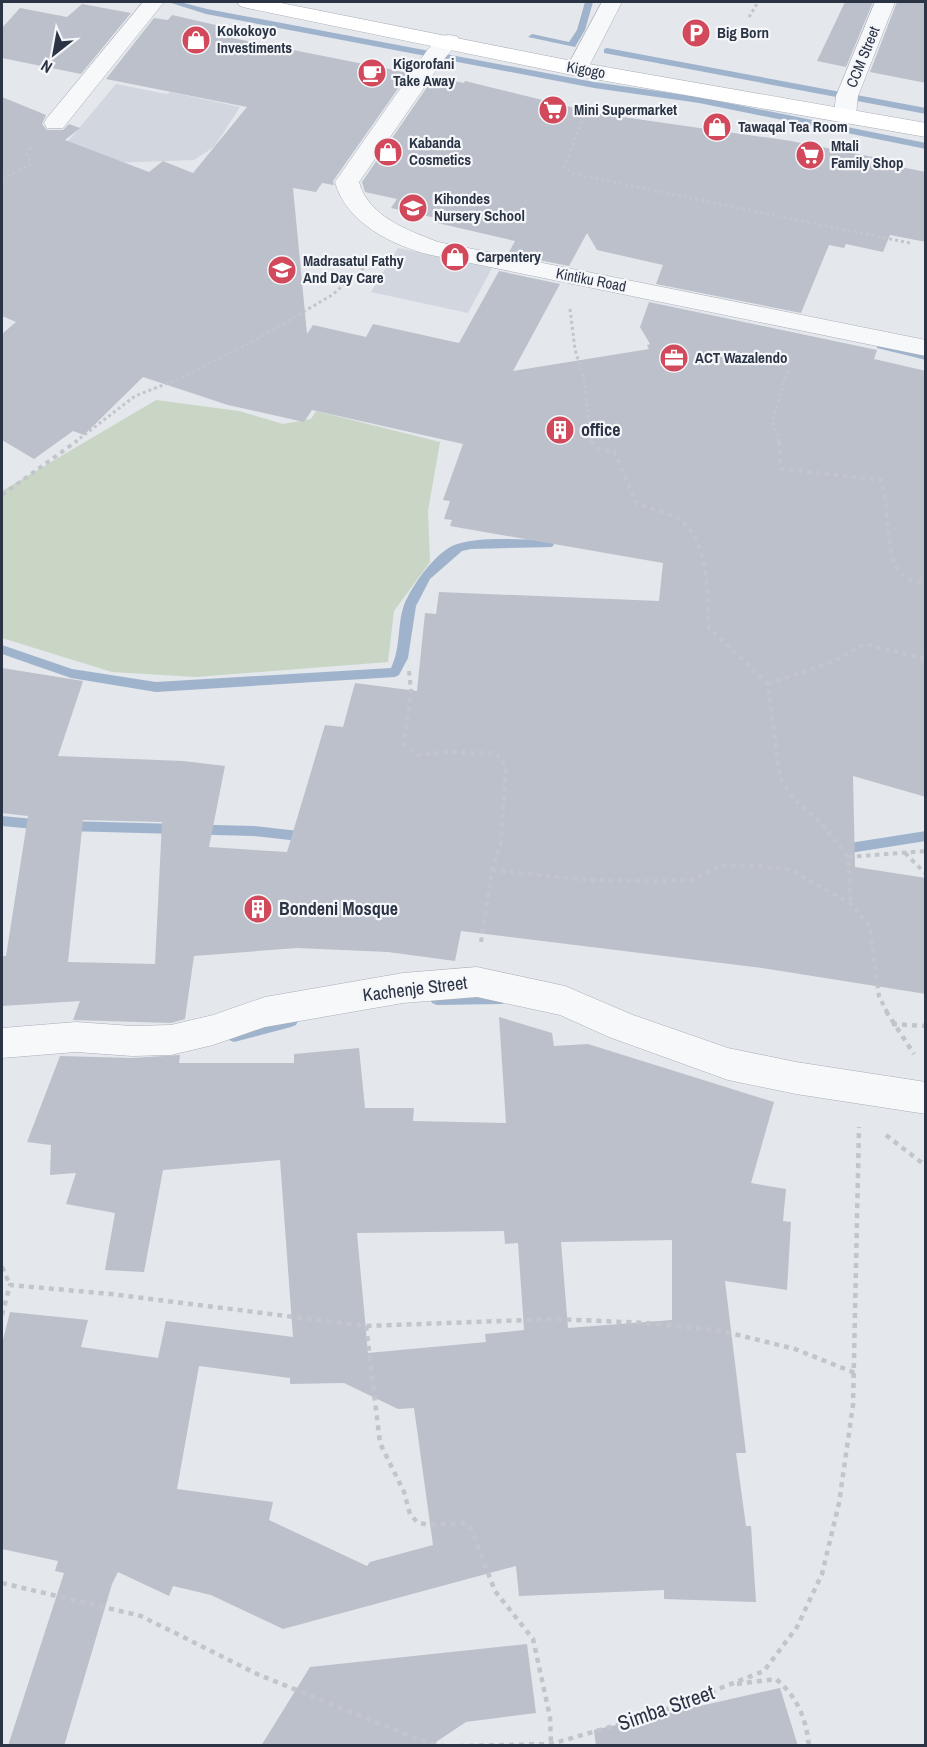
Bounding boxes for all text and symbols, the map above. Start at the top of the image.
parking icon: Big Born [680,17,712,49]
place label: Kokokoyo Investiments [217,20,292,58]
place label: Big Born [717,22,769,43]
street label: CCM Street [841,23,885,91]
north arrow [24,24,84,84]
shop icon: Kokokoyo Investiments [180,24,212,56]
place label: Kigorofani Take Away [393,53,455,91]
text: N [37,55,56,79]
street label: Kigogo [565,56,607,83]
cafe icon: Kigorofani Take Away [356,57,388,89]
supermarket icon: Mini Supermarket [537,94,569,126]
place label: Mini Supermarket [574,99,677,120]
shop icon: Tawaqal Tea Room [701,111,733,143]
place label: Tawaqal Tea Room [738,116,848,137]
place label: Kabanda Cosmetics [409,132,471,170]
place label: Mtali Family Shop [831,135,904,173]
shop icon: Kabanda Cosmetics [372,136,404,168]
supermarket icon: Mtali Family Shop [794,139,826,171]
place label: Kihondes Nursery School [434,188,525,226]
school or university icon: Kihondes Nursery School [397,192,429,224]
shop icon: Carpentery [439,241,471,273]
place label: Carpentery [476,246,541,267]
place label: Madrasatul Fathy And Day Care [303,250,404,288]
school or university icon: Madrasatul Fathy And Day Care [266,254,298,286]
street label: Kintiku Road [554,262,628,297]
office icon: ACT Wazalendo [658,342,690,374]
place label: ACT Wazalendo [695,347,788,368]
building icon: office [544,414,576,446]
place label: office [581,417,620,442]
building icon: Bondeni Mosque [242,893,274,925]
place label: Bondeni Mosque [279,896,398,921]
street label: Kachenje Street [361,970,469,1007]
street label: Simba Street [614,1677,718,1738]

